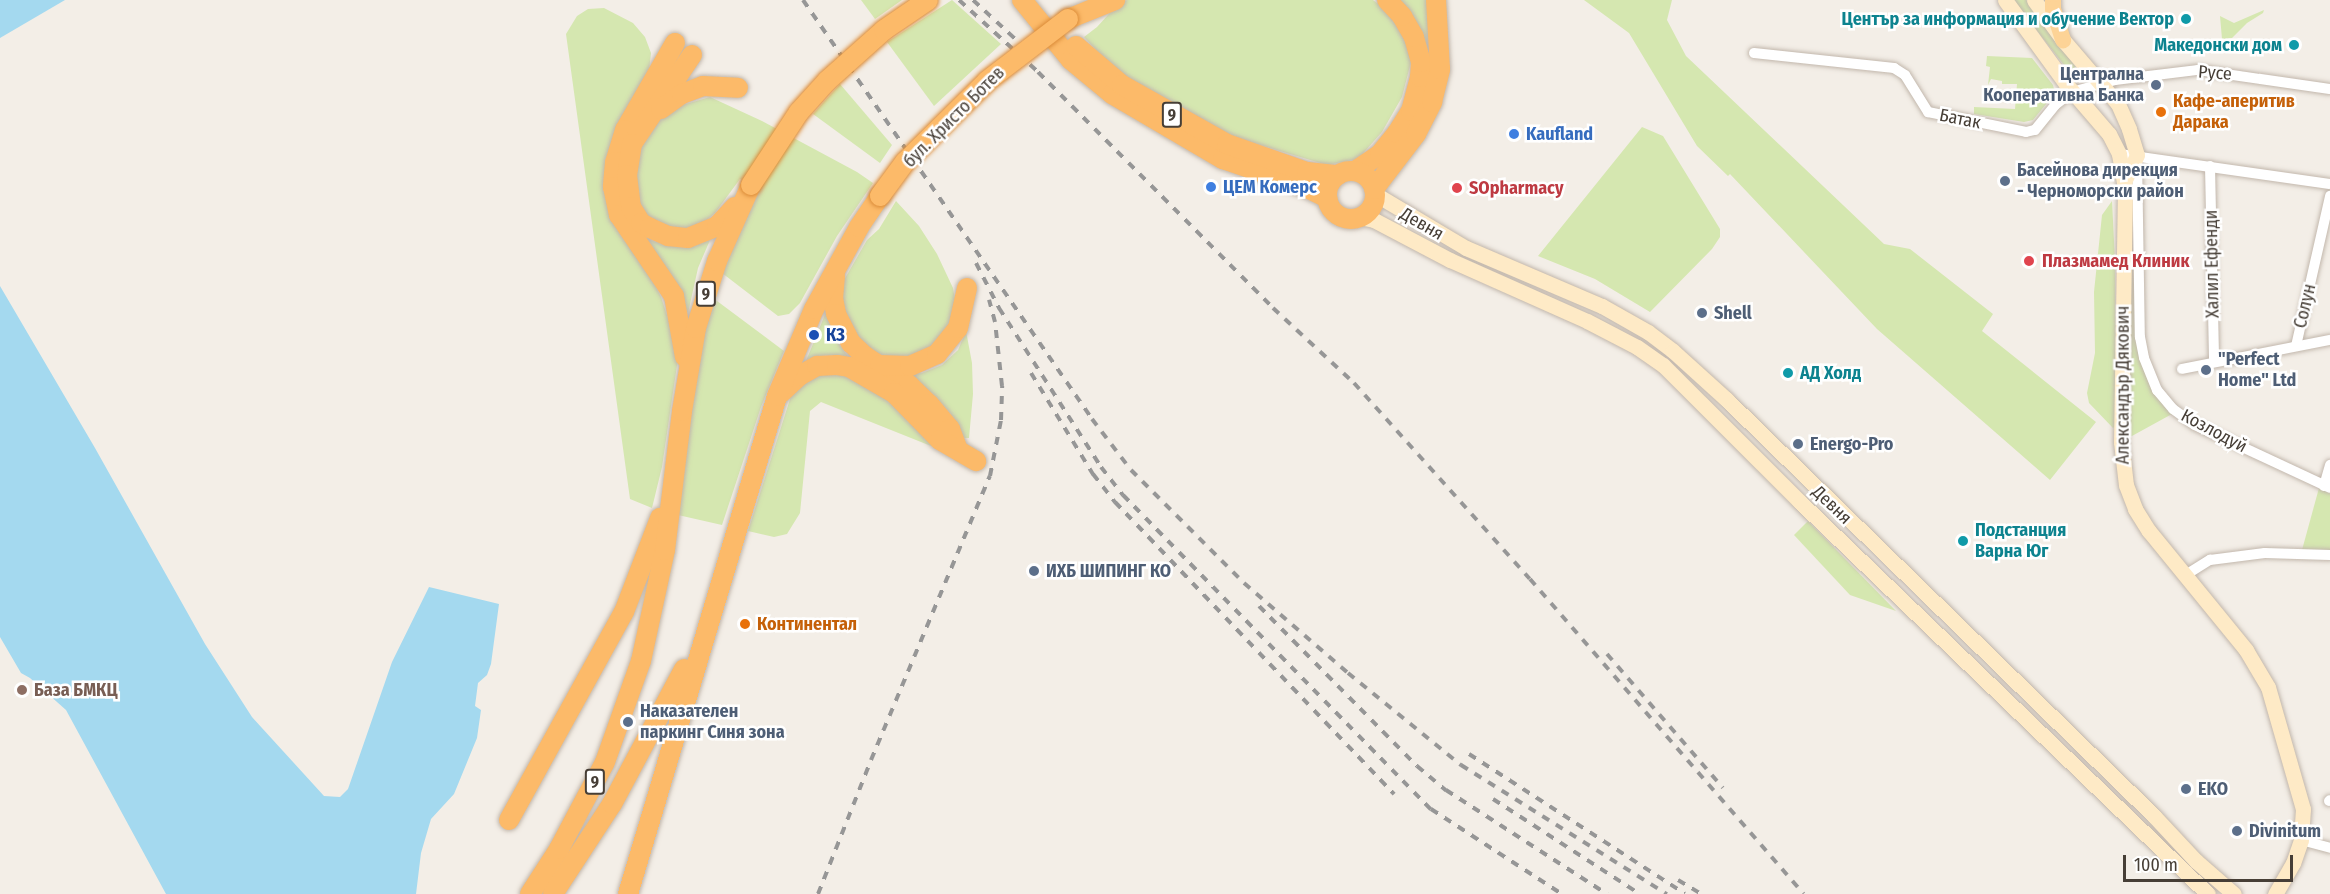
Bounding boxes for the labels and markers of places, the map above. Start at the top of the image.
place label: Център за информация и обучение Вектор [1842,8,2174,30]
marker: Център за информация и обучение Вектор [2179,12,2193,26]
place label: Македонски дом [2154,34,2282,56]
marker: Македонски дом [2287,38,2301,52]
place label: Централна Кооперативна Банка [1983,64,2144,106]
marker: Централна Кооперативна Банка [2149,78,2163,92]
place label: Кафе-аперитив Дарака [2173,91,2295,134]
marker: Кафе-аперитив Дарака [2154,105,2168,119]
place label: Kaufland [1526,123,1593,145]
marker: Kaufland [1507,127,1521,141]
place label: Басейнова дирекция - Черноморски район [2017,160,2184,202]
marker: Басейнова дирекция - Черноморски район [1998,174,2012,188]
place label: ЦЕМ Комерс [1223,176,1317,198]
place label: SOpharmacy [1469,177,1564,199]
marker: ЦЕМ Комерс [1204,180,1218,194]
marker: SOpharmacy [1450,181,1464,195]
place label: Плазмамед Клиник [2042,250,2189,272]
marker: Плазмамед Клиник [2020,252,2038,270]
place label: Shell [1714,302,1752,324]
marker: Shell [1695,306,1709,320]
place label: КЗ [826,324,845,346]
marker: КЗ [807,328,821,342]
place label: "Perfect Home" Ltd [2218,349,2296,392]
place label: АД Холд [1800,362,1861,384]
marker: "Perfect Home" Ltd [2199,363,2213,377]
marker: АД Холд [1781,366,1795,380]
place label: Energo-Pro [1810,433,1893,455]
marker: Energo-Pro [1791,437,1805,451]
place label: Подстанция Варна Юг [1975,520,2066,562]
marker: Подстанция Варна Юг [1956,534,1970,548]
place label: ИХБ ШИПИНГ КО [1046,560,1171,582]
marker: ИХБ ШИПИНГ КО [1027,564,1041,578]
place label: Континентал [757,613,857,635]
marker: Континентал [738,617,752,631]
place label: База БМКЦ [34,679,118,701]
marker: База БМКЦ [15,683,29,697]
place label: Наказателен паркинг Синя зона [640,701,785,744]
marker: Наказателен паркинг Синя зона [621,715,635,729]
place label: EKO [2198,778,2228,800]
marker: EKO [2179,782,2193,796]
place label: Divinitum [2249,820,2321,842]
marker: Divinitum [2230,824,2244,838]

